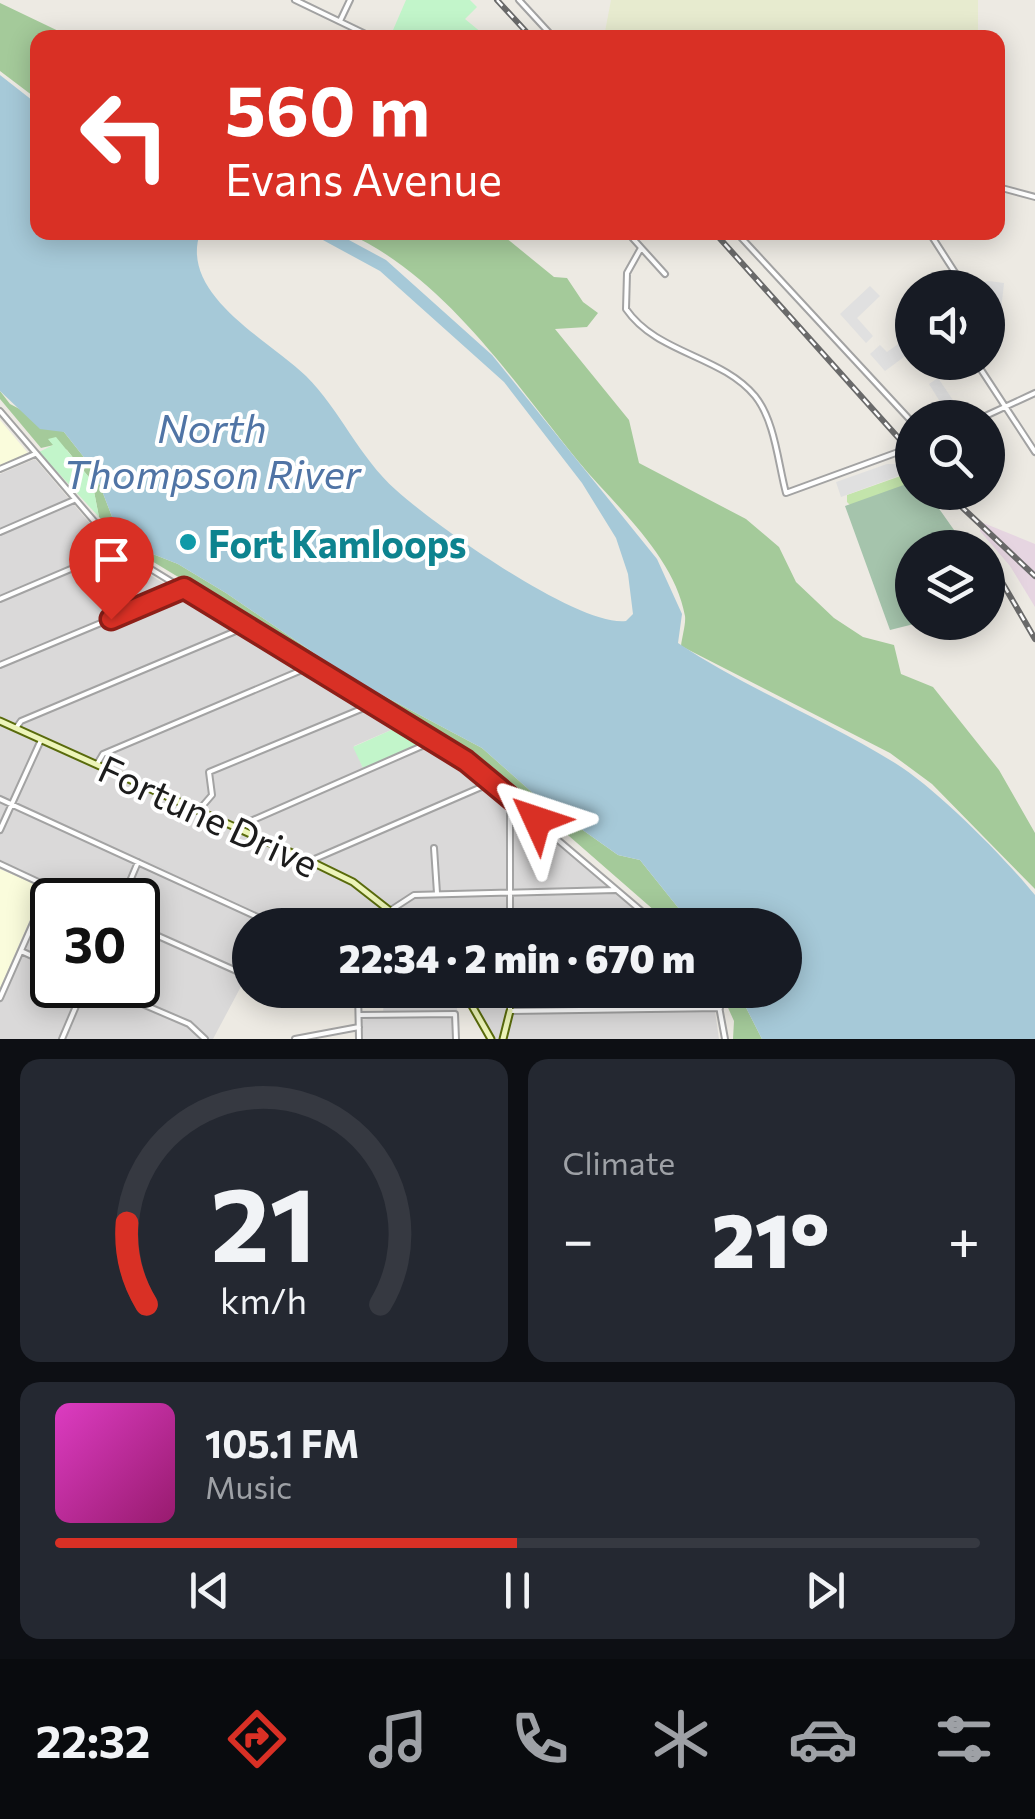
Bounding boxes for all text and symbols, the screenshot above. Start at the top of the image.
text: 560 m [225,65,430,150]
icon: left [60,70,190,200]
text: Evans Avenue [225,150,502,205]
map controls [895,270,1005,640]
button: sound [895,270,1005,380]
button: search [895,400,1005,510]
water label: North Thompson River [63,402,363,497]
pin [69,517,154,620]
place label: Fort Kamloops [208,519,467,566]
button: layers [895,530,1005,640]
marker: Fort Kamloops [177,531,199,553]
icon: arrive [84,532,139,587]
street label: Fortune Drive [92,744,326,886]
position arrow [485,768,589,872]
speed limit sign: 30 [30,878,160,1008]
text: 22:34 · 2 min · 670 m [339,934,695,981]
text: Climate [563,1142,675,1182]
text: 21 [211,1156,317,1283]
text: 21° [712,1192,830,1283]
text: − [563,1204,594,1271]
text: + [948,1204,980,1271]
text: km/h [220,1278,307,1321]
text: 105.1 FM [205,1419,359,1466]
text: Music [205,1466,292,1506]
icon: previous [182,1563,237,1618]
icon: pause [490,1563,545,1618]
icon: next [798,1563,853,1618]
icon: directions [222,1704,292,1774]
icon: music [363,1704,433,1774]
icon: phone [505,1704,575,1774]
icon: climate [646,1704,716,1774]
icon: car [788,1704,858,1774]
icon: filters [929,1704,999,1774]
text: 22:32 [36,1712,150,1767]

